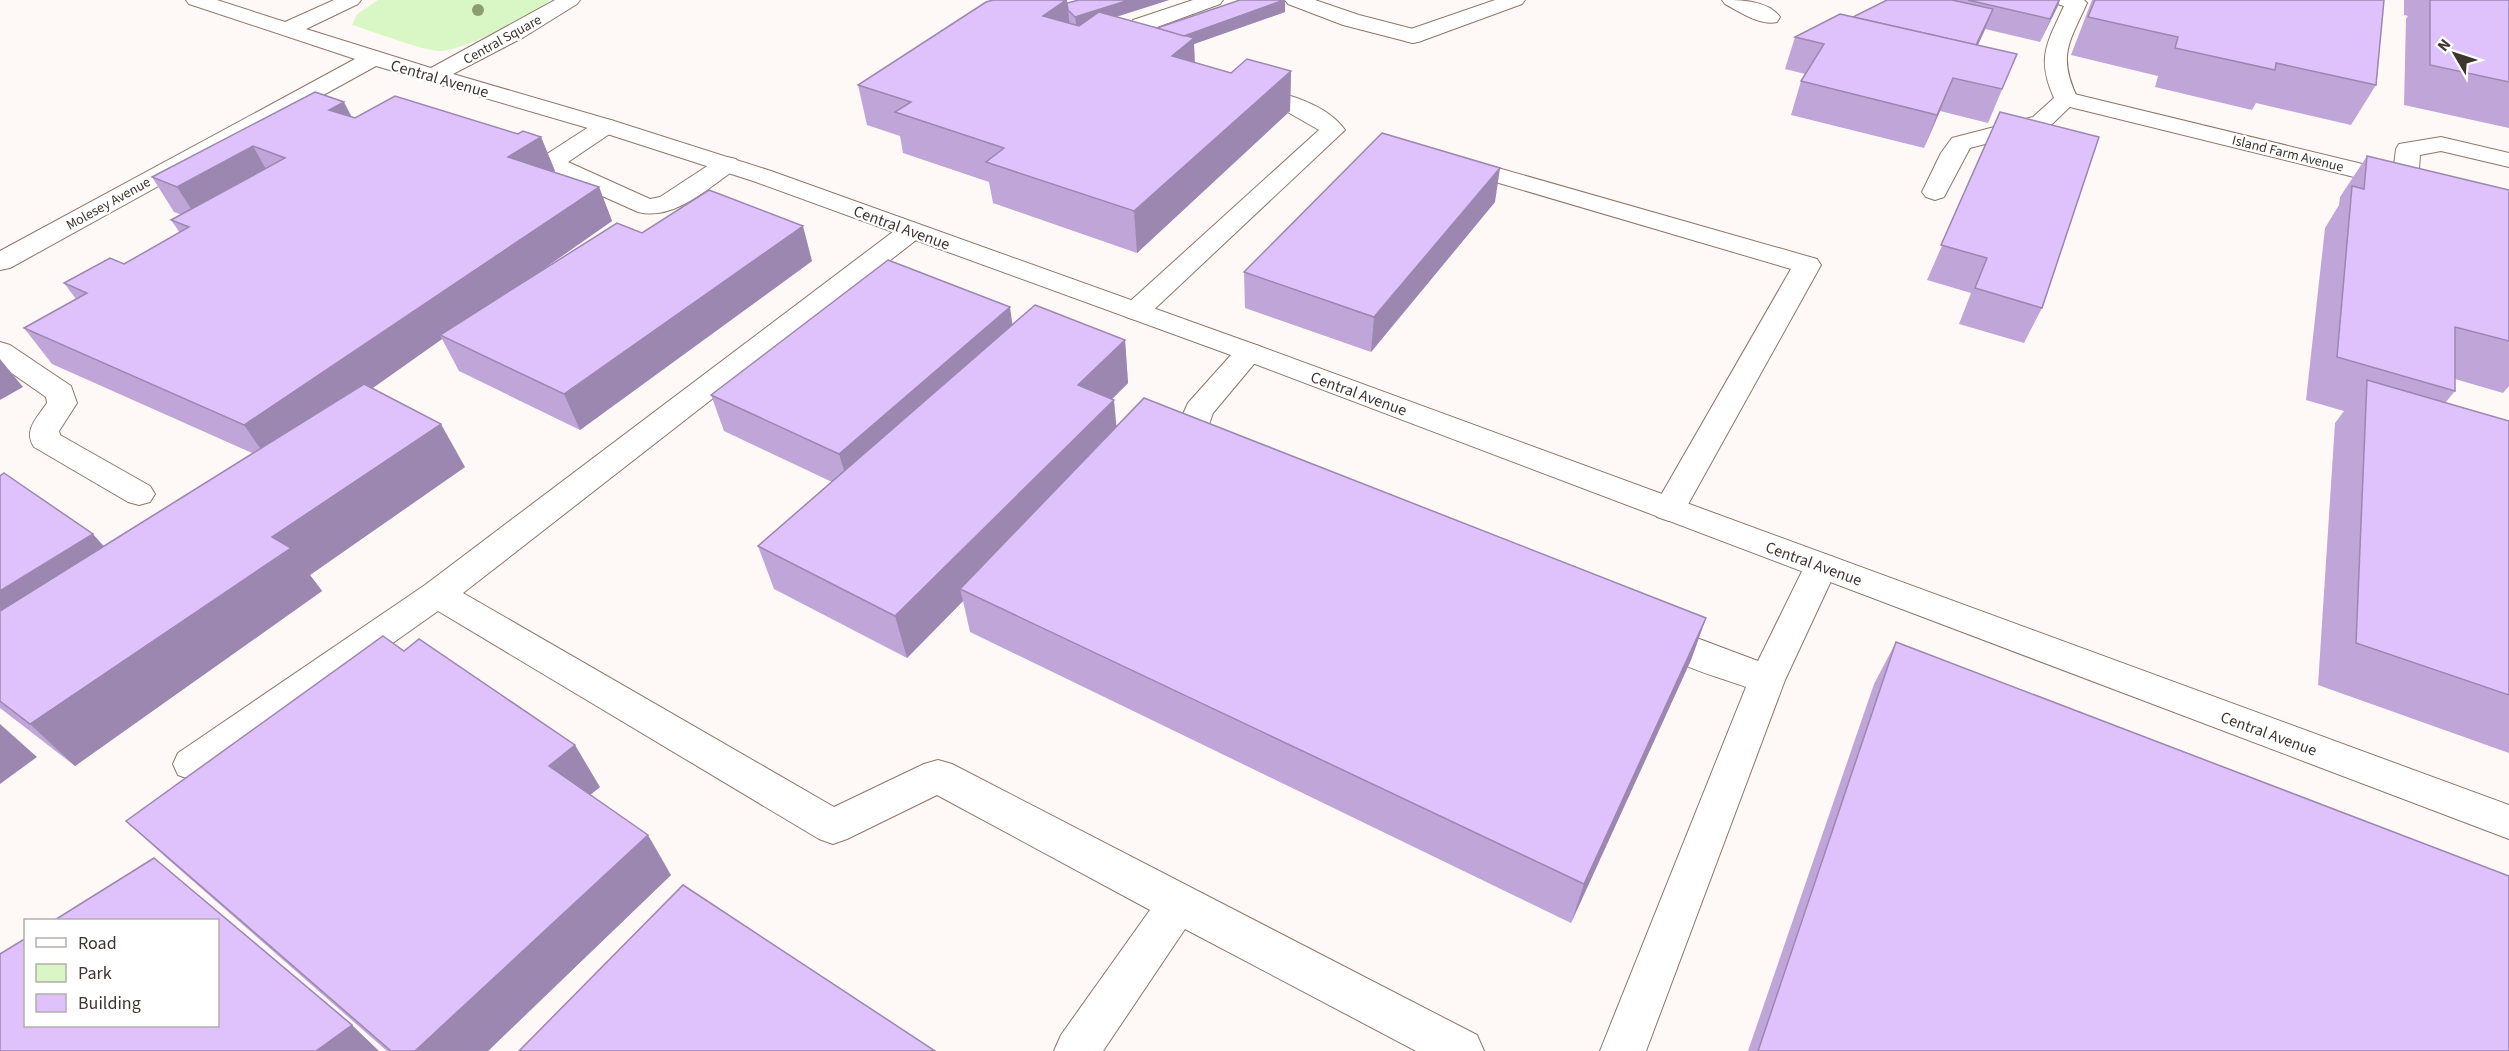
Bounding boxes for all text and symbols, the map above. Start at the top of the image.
street label: Central Square [460,10,545,70]
north arrow [2425,24,2485,84]
text: N [2432,34,2456,56]
street label: Central Avenue [388,54,491,103]
street label: Island Farm Avenue [2230,130,2346,178]
street label: Molesey Avenue [63,172,154,235]
street label: Central Avenue [850,200,953,256]
street label: Central Avenue [1307,366,1410,422]
street label: Central Avenue [1762,536,1865,592]
street label: Central Avenue [2217,706,2320,762]
legend [24,919,219,1027]
text: Road [78,931,117,956]
text: Park [78,961,112,986]
text: Building [78,991,141,1016]

